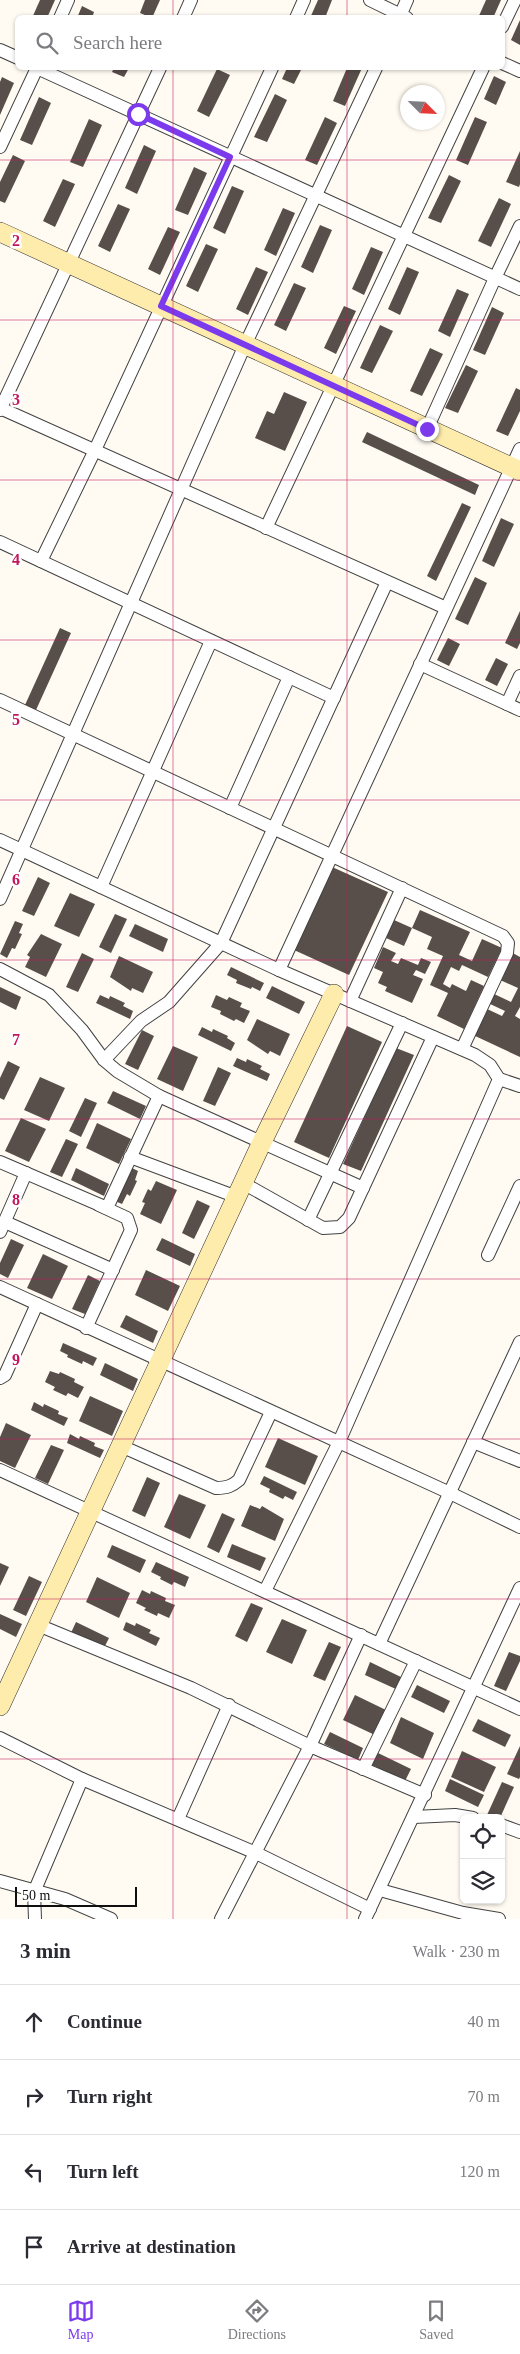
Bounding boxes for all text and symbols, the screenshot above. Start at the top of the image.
search box [15,15,505,70]
icon: search [33,29,61,57]
text: Search here [73,32,162,53]
north arrow [400,85,445,130]
route start [127,103,150,126]
text: 2 [12,232,20,249]
text: 3 [12,391,20,408]
route end [416,418,439,441]
text: 4 [12,551,20,568]
text: 5 [12,711,20,728]
text: 6 [12,871,20,888]
text: 7 [12,1031,20,1048]
text: 8 [12,1191,20,1208]
text: 9 [12,1351,20,1368]
map controls [460,1814,505,1904]
button: locate [460,1814,505,1859]
button: layers [460,1859,505,1904]
scale bar [15,1884,138,1907]
text: 50 m [22,1888,50,1903]
text: 3 min [20,1939,71,1963]
text: Walk · 230 m [413,1943,500,1960]
icon: ahead [20,2008,48,2036]
text: Continue [67,2011,142,2032]
text: 40 m [468,2013,500,2030]
icon: right [20,2083,48,2111]
text: Turn right [67,2086,152,2107]
text: 70 m [468,2088,500,2105]
icon: left [20,2158,48,2186]
text: Turn left [67,2161,139,2182]
text: 120 m [460,2163,500,2180]
icon: arrive [20,2233,48,2261]
text: Arrive at destination [67,2236,236,2257]
tab: Map [67,2297,95,2343]
tab: Directions [228,2297,286,2343]
tab: Saved [419,2297,453,2343]

